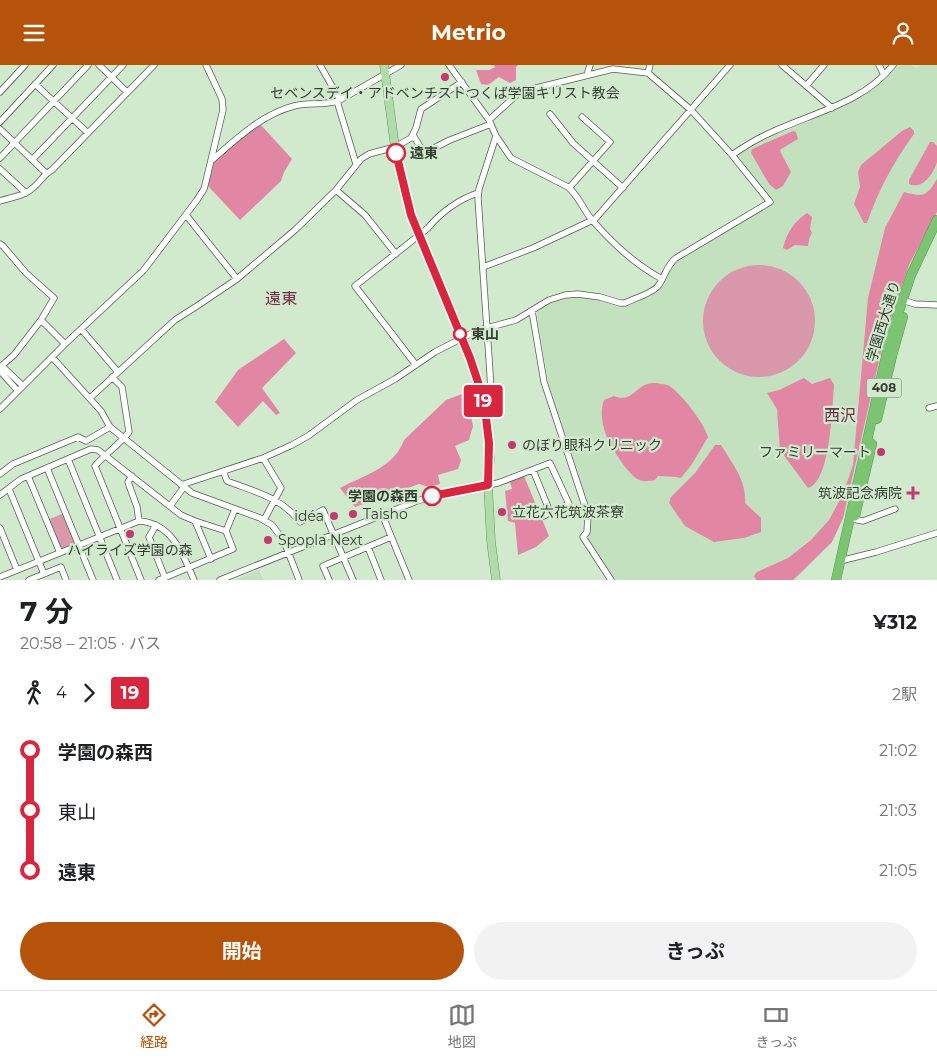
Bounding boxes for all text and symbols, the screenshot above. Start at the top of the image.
icon: menu [20,19,48,47]
text: Metrio [431,19,506,46]
icon: person [889,19,917,47]
marker: セベンスデイ・アドベンチストつくば学園キリスト教会 [439,71,451,83]
place label: セベンスデイ・アドベンチストつくば学園キリスト教会 [270,84,620,102]
marker: 遠東 [386,143,406,163]
place label: 遠東 [410,144,438,162]
street label: 学園西大通り [862,278,904,364]
district label: 遠東 [265,289,297,308]
place label: 東山 [471,325,499,343]
marker: 東山 [453,327,467,341]
road number: 408 [866,379,902,397]
line badge: 19 [460,385,506,417]
text: 19 [474,390,492,412]
district label: 西沢 [824,406,856,425]
place label: のぼり眼科クリニック [522,436,662,454]
marker: のぼり眼科クリニック [506,439,518,451]
place label: ファミリーマート [759,443,871,461]
marker: ファミリーマート [875,446,887,458]
place label: 筑波記念病院 [818,484,902,502]
marker: 学園の森西 [422,486,442,506]
marker: 筑波記念病院 [906,486,920,500]
place label: 学園の森西 [348,487,418,505]
place label: 立花六花筑波茶寮 [512,503,624,521]
place label: Taisho [363,505,408,523]
marker: 立花六花筑波茶寮 [496,506,508,518]
place label: idéa [294,507,324,525]
marker: Taisho [347,508,359,520]
marker: idéa [328,510,340,522]
marker: ハイライズ学園の森 [124,528,136,540]
place label: Spopla Next [278,531,363,549]
marker: Spopla Next [262,534,274,546]
place label: ハイライズ学園の森 [67,541,193,559]
text: 7 分 [20,594,73,628]
text: ¥312 [873,611,917,634]
text: 20:58 – 21:05 · バス [20,634,161,653]
icon: walk [20,679,48,707]
icon: forward [75,679,103,707]
text: 19 [121,682,139,704]
text: 4 [56,683,67,702]
text: 2駅 [892,685,917,704]
text: 学園の森西 [58,741,153,764]
text: 21:02 [879,741,917,760]
text: 東山 [58,801,96,824]
text: 21:03 [879,801,917,820]
text: 遠東 [58,861,96,884]
text: 21:05 [879,861,917,880]
button: 開始 [20,922,464,980]
button: きっぷ [474,922,917,980]
tab: 経路 [140,1001,168,1051]
tab: 地図 [448,1001,476,1051]
tab: きっぷ [756,1001,797,1051]

